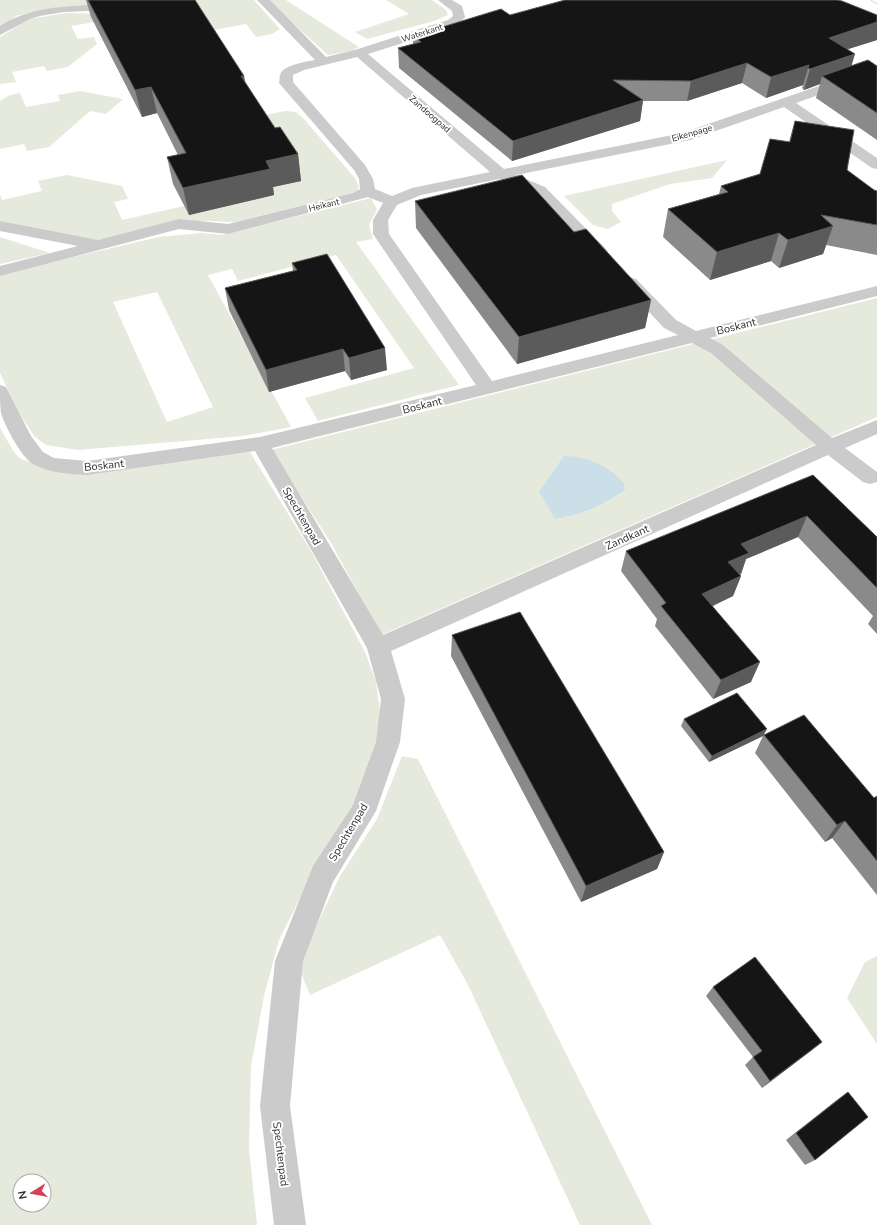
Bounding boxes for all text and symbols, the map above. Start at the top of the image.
street label: Waterkant [400,20,445,45]
street label: Zandoogpad [407,93,453,135]
street label: Eikenpage [670,121,714,145]
street label: Heikant [307,195,341,215]
street label: Boskant [715,314,758,339]
street label: Boskant [401,393,444,418]
street label: Boskant [83,456,125,475]
street label: Spechtenpad [279,484,324,548]
street label: Zandkant [603,521,652,554]
street label: Spechtenpad [325,801,372,864]
street label: Spechtenpad [269,1121,292,1187]
north arrow [12,1173,52,1213]
text: N [15,1189,31,1200]

